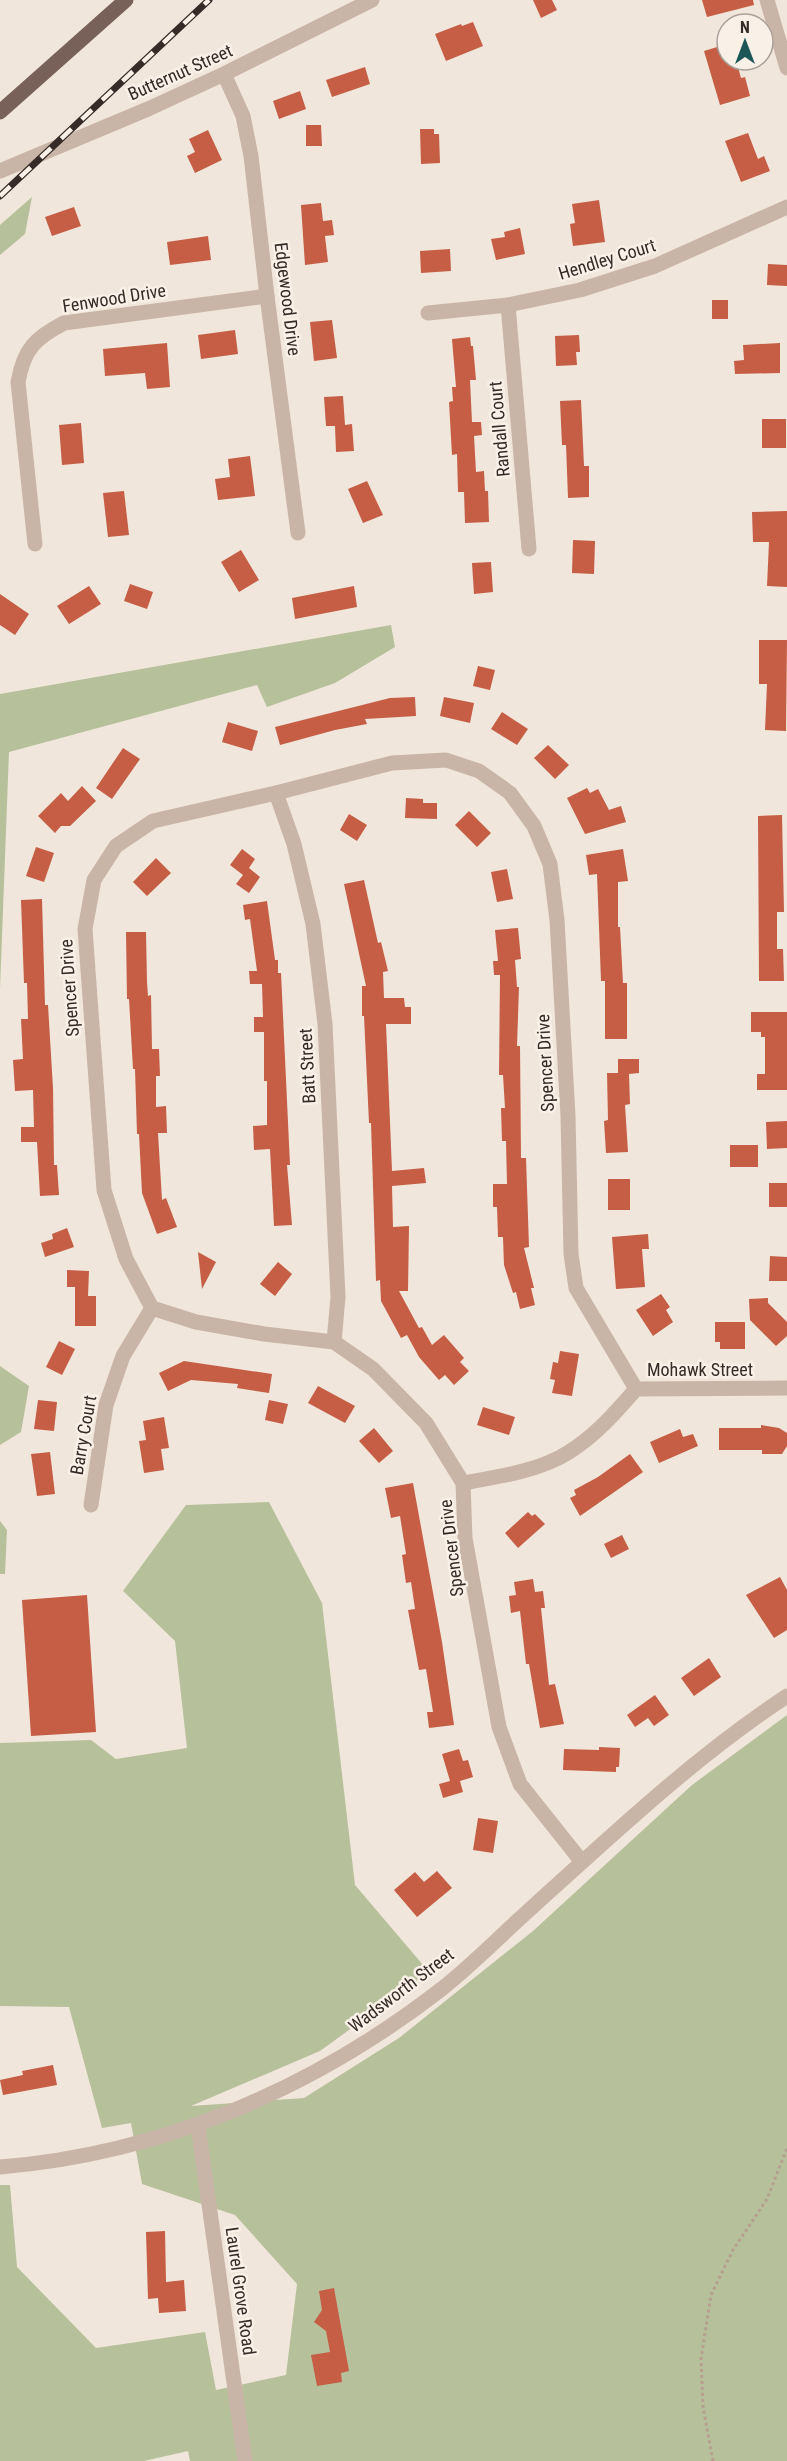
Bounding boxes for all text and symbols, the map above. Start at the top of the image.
north arrow [715,12,775,72]
text: N [740,18,750,37]
street label: Butternut Street [124,40,236,104]
street label: Hendley Court [556,234,658,284]
street label: Edgewood Drive [271,241,305,357]
street label: Fenwood Drive [61,279,167,317]
street label: Randall Court [484,380,514,478]
street label: Spencer Drive [55,939,83,1037]
street label: Spencer Drive [532,1014,558,1112]
street label: Batt Street [295,1028,319,1104]
street label: Mohawk Street [647,1359,753,1380]
street label: Barry Court [66,1394,100,1476]
street label: Spencer Drive [435,1498,467,1598]
street label: Wadsworth Street [344,1944,458,2036]
street label: Laurel Grove Road [222,2226,260,2356]

